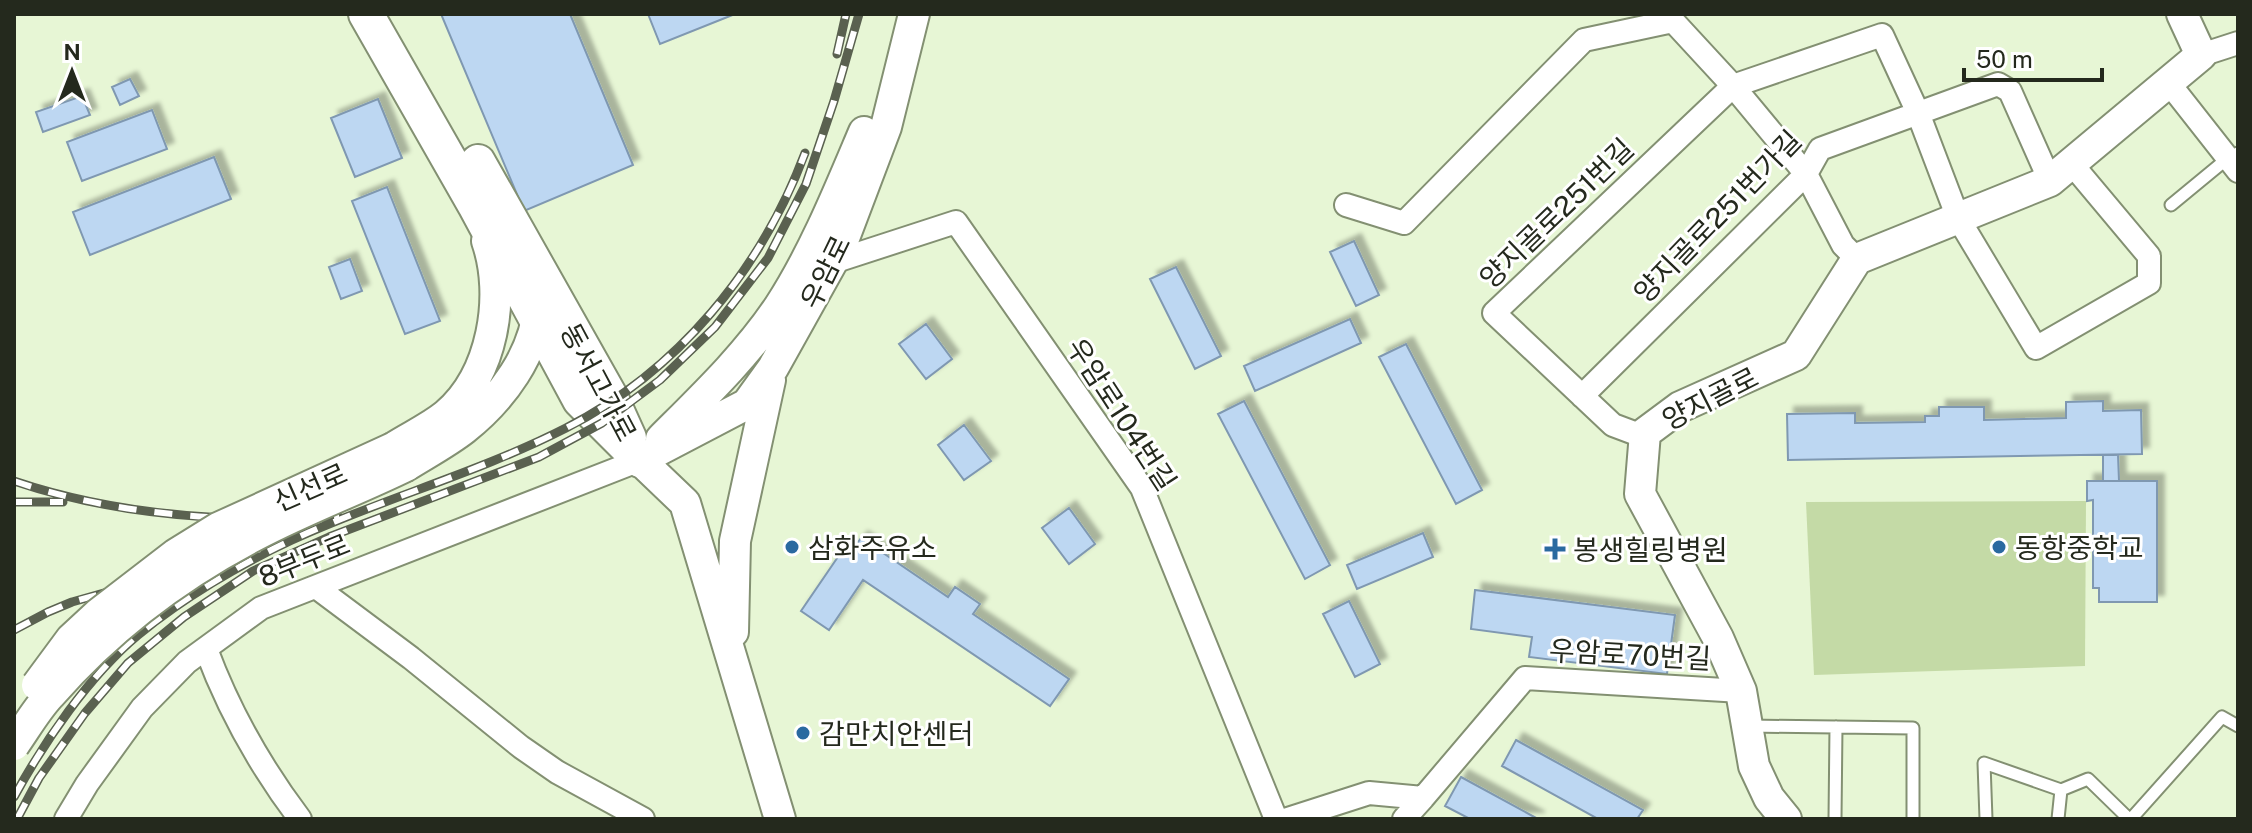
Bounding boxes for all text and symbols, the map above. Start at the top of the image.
north arrow [32,32,112,112]
scale bar [1964,32,2102,82]
text: N [63,39,81,65]
text: 50 m [1976,45,2033,73]
street label: 양지골로251번가길 [1627,123,1807,309]
street label: 양지골로251번길 [1472,131,1640,295]
street label: 우암로 [793,230,857,314]
street label: 동서고가로 [554,317,644,447]
street label: 우암로104번길 [1061,332,1183,496]
street label: 양지골로 [1657,360,1763,436]
street label: 신선로 [268,456,352,518]
street label: 8부두로 [254,527,354,593]
place label: 삼화주유소 [808,531,937,564]
place label: 동항중학교 [2015,531,2144,564]
place label: 봉생힐링병원 [1573,533,1728,566]
marker: 삼화주유소 [783,538,801,556]
marker: 봉생힐링병원 [1544,538,1566,560]
marker: 동항중학교 [1990,538,2008,556]
street label: 우암로70번길 [1548,633,1712,675]
place label: 감만치안센터 [819,717,974,750]
marker: 감만치안센터 [794,724,812,742]

